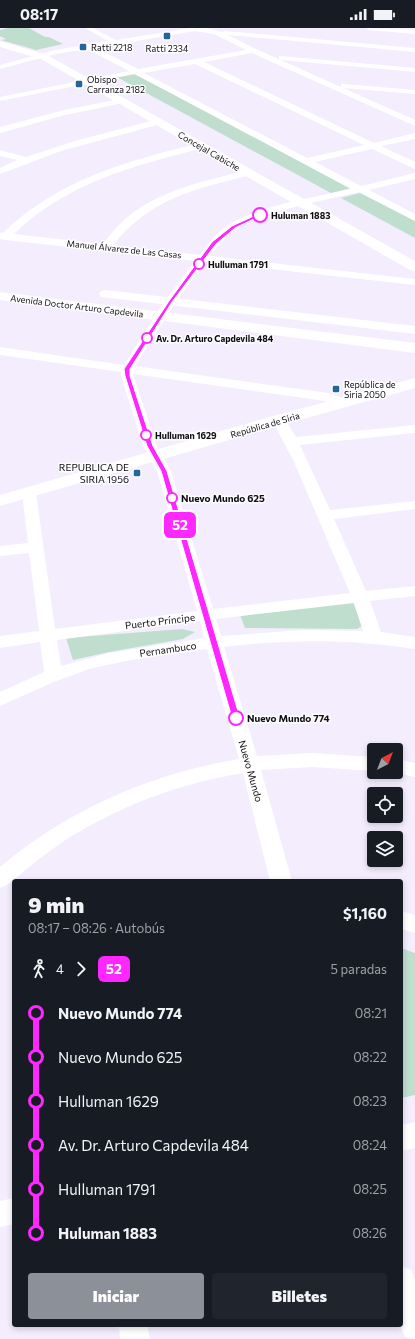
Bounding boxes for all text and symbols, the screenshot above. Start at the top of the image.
text: 08:17 [20,5,58,23]
marker: Ratti 2334 [162,31,172,41]
marker: Ratti 2218 [78,42,88,52]
place label: Ratti 2218 [91,42,132,53]
place label: Ratti 2334 [146,43,189,54]
place label: Obispo Carranza 2182 [87,74,145,95]
marker: Obispo Carranza 2182 [74,79,84,89]
street label: Concejal Cabiche [176,129,242,173]
marker: Huluman 1883 [252,207,268,223]
place label: Huluman 1883 [271,210,330,221]
street label: Manuel Álvarez de Las Casas [66,237,182,261]
marker: Hulluman 1791 [193,258,205,270]
place label: Hulluman 1791 [208,259,268,270]
street label: Avenida Doctor Arturo Capdevila [10,292,144,320]
marker: Av. Dr. Arturo Capdevila 484 [141,332,153,344]
place label: Av. Dr. Arturo Capdevila 484 [156,333,274,344]
place label: República de Siria 2050 [344,379,396,400]
marker: República de Siria 2050 [331,384,341,394]
street label: República de Siria [229,410,301,440]
marker: Hulluman 1629 [140,429,152,441]
place label: Hulluman 1629 [155,430,217,441]
place label: REPUBLICA DE SIRIA 1956 [59,461,129,485]
marker: REPUBLICA DE SIRIA 1956 [132,468,142,478]
marker: Nuevo Mundo 625 [166,492,178,504]
place label: Nuevo Mundo 625 [181,492,265,504]
line badge: 52 [162,512,198,538]
text: 52 [172,516,188,533]
street label: Puerto Príncipe [124,611,196,631]
street label: Pernambuco [139,639,197,659]
marker: Nuevo Mundo 774 [228,710,244,726]
place label: Nuevo Mundo 774 [247,712,330,724]
street label: Nuevo Mundo [236,739,266,803]
north arrow [367,743,403,779]
map controls [367,743,403,867]
button: locate [367,787,403,823]
button: layers [367,831,403,867]
text: 9 min [28,891,84,918]
text: $1,160 [343,904,387,922]
text: 08:17 – 08:26 · Autobús [28,920,165,936]
icon: walk [28,958,50,980]
icon: forward [70,958,92,980]
text: 52 [106,960,122,977]
text: 4 [56,961,64,977]
text: 5 paradas [330,961,387,977]
text: Nuevo Mundo 774 [58,1004,182,1022]
text: 08:21 [355,1005,387,1021]
text: Nuevo Mundo 625 [58,1048,182,1066]
text: 08:22 [353,1049,387,1065]
text: Hulluman 1629 [58,1092,159,1110]
text: 08:23 [353,1093,387,1109]
text: Av. Dr. Arturo Capdevila 484 [58,1136,249,1154]
text: 08:24 [353,1137,387,1153]
text: Hulluman 1791 [58,1180,156,1198]
text: 08:25 [353,1181,387,1197]
text: Huluman 1883 [58,1224,157,1242]
text: 08:26 [352,1225,387,1241]
button: Iniciar [28,1273,204,1319]
button: Billetes [212,1273,387,1319]

